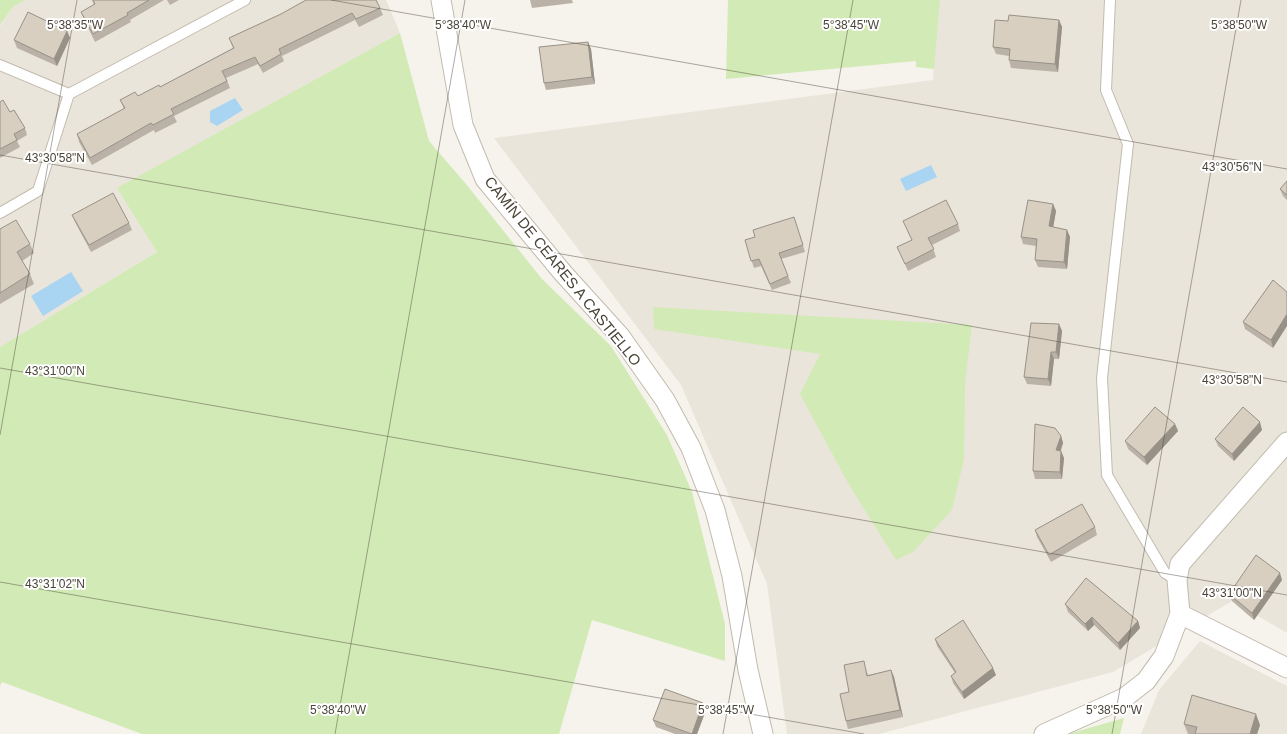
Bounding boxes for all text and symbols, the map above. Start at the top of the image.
text: 5°38'35"W [47,18,104,32]
text: 5°38'40"W [435,18,492,32]
text: 5°38'45"W [823,18,880,32]
text: 5°38'50"W [1211,18,1268,32]
text: 43°30'58"N [25,151,85,165]
text: 43°30'56"N [1202,160,1262,174]
street label: CAMÍN DE CEARES A CASTIELLO [481,173,645,369]
text: 43°31'00"N [25,364,85,378]
text: 43°30'58"N [1202,373,1262,387]
text: 43°31'02"N [25,577,85,591]
text: 43°31'00"N [1202,586,1262,600]
text: 5°38'40"W [310,703,367,717]
text: 5°38'45"W [698,703,755,717]
text: 5°38'50"W [1086,703,1143,717]

